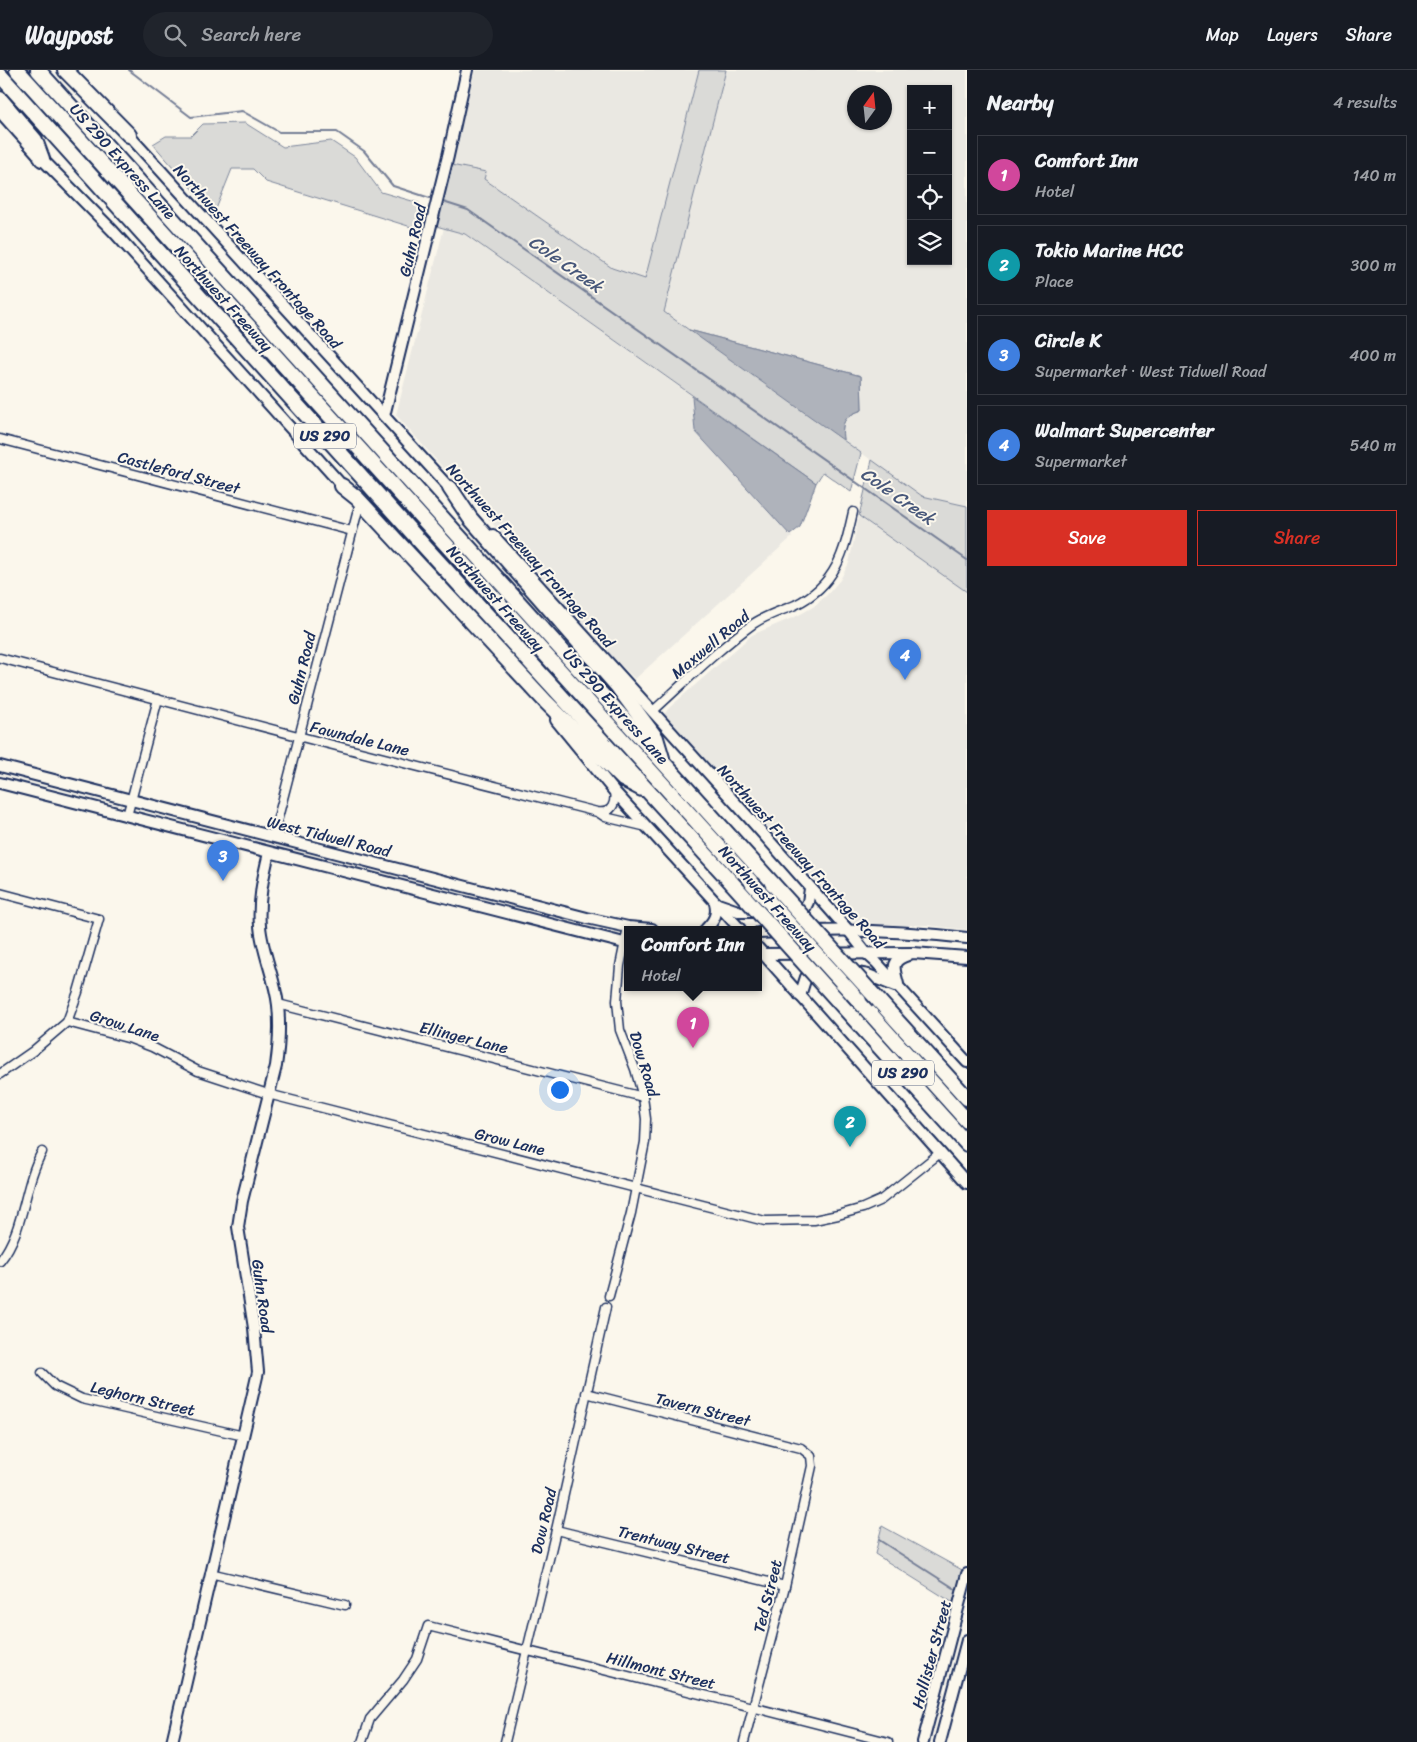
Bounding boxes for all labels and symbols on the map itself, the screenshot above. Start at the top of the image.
north arrow [847,85,892,130]
street label: US 290 Express Lane [62,96,183,227]
street label: Northwest Freeway Frontage Road [170,160,346,352]
street label: Guhn Road [390,199,435,279]
water label: Cole Creek [522,226,611,302]
street label: Northwest Freeway [171,241,277,355]
road number: US 290 [294,424,356,448]
street label: Castleford Street [114,442,244,503]
water label: Cole Creek [854,458,943,534]
street label: Northwest Freeway Frontage Road [443,459,619,651]
street label: Northwest Freeway [443,541,549,655]
street label: Maxwell Road [664,601,758,686]
street label: Guhn Road [278,627,325,708]
pin: 4 [889,639,921,680]
street label: US 290 Express Lane [555,641,676,772]
street label: Fawndale Lane [307,712,413,765]
street label: Northwest Freeway Frontage Road [714,760,890,952]
street label: West Tidwell Road [264,807,395,866]
pin: 3 [207,840,239,881]
street label: Northwest Freeway [715,841,821,955]
street label: Grow Lane [86,1001,164,1050]
pin: 1 [677,1007,709,1048]
street label: Ellinger Lane [416,1012,511,1062]
street label: Dow Road [621,1028,669,1102]
road number: US 290 [872,1060,934,1086]
your location [547,1077,573,1103]
pin: 2 [834,1106,866,1147]
street label: Grow Lane [472,1119,548,1164]
street label: Guhn Road [243,1257,282,1336]
street label: Leghorn Street [88,1372,198,1425]
street label: Tavern Street [652,1384,754,1435]
street label: Dow Road [522,1484,566,1557]
street label: Trentway Street [615,1517,733,1572]
street label: Ted Street [744,1556,791,1636]
street label: Hollister Street [903,1597,960,1712]
street label: Hillmont Street [603,1643,719,1698]

